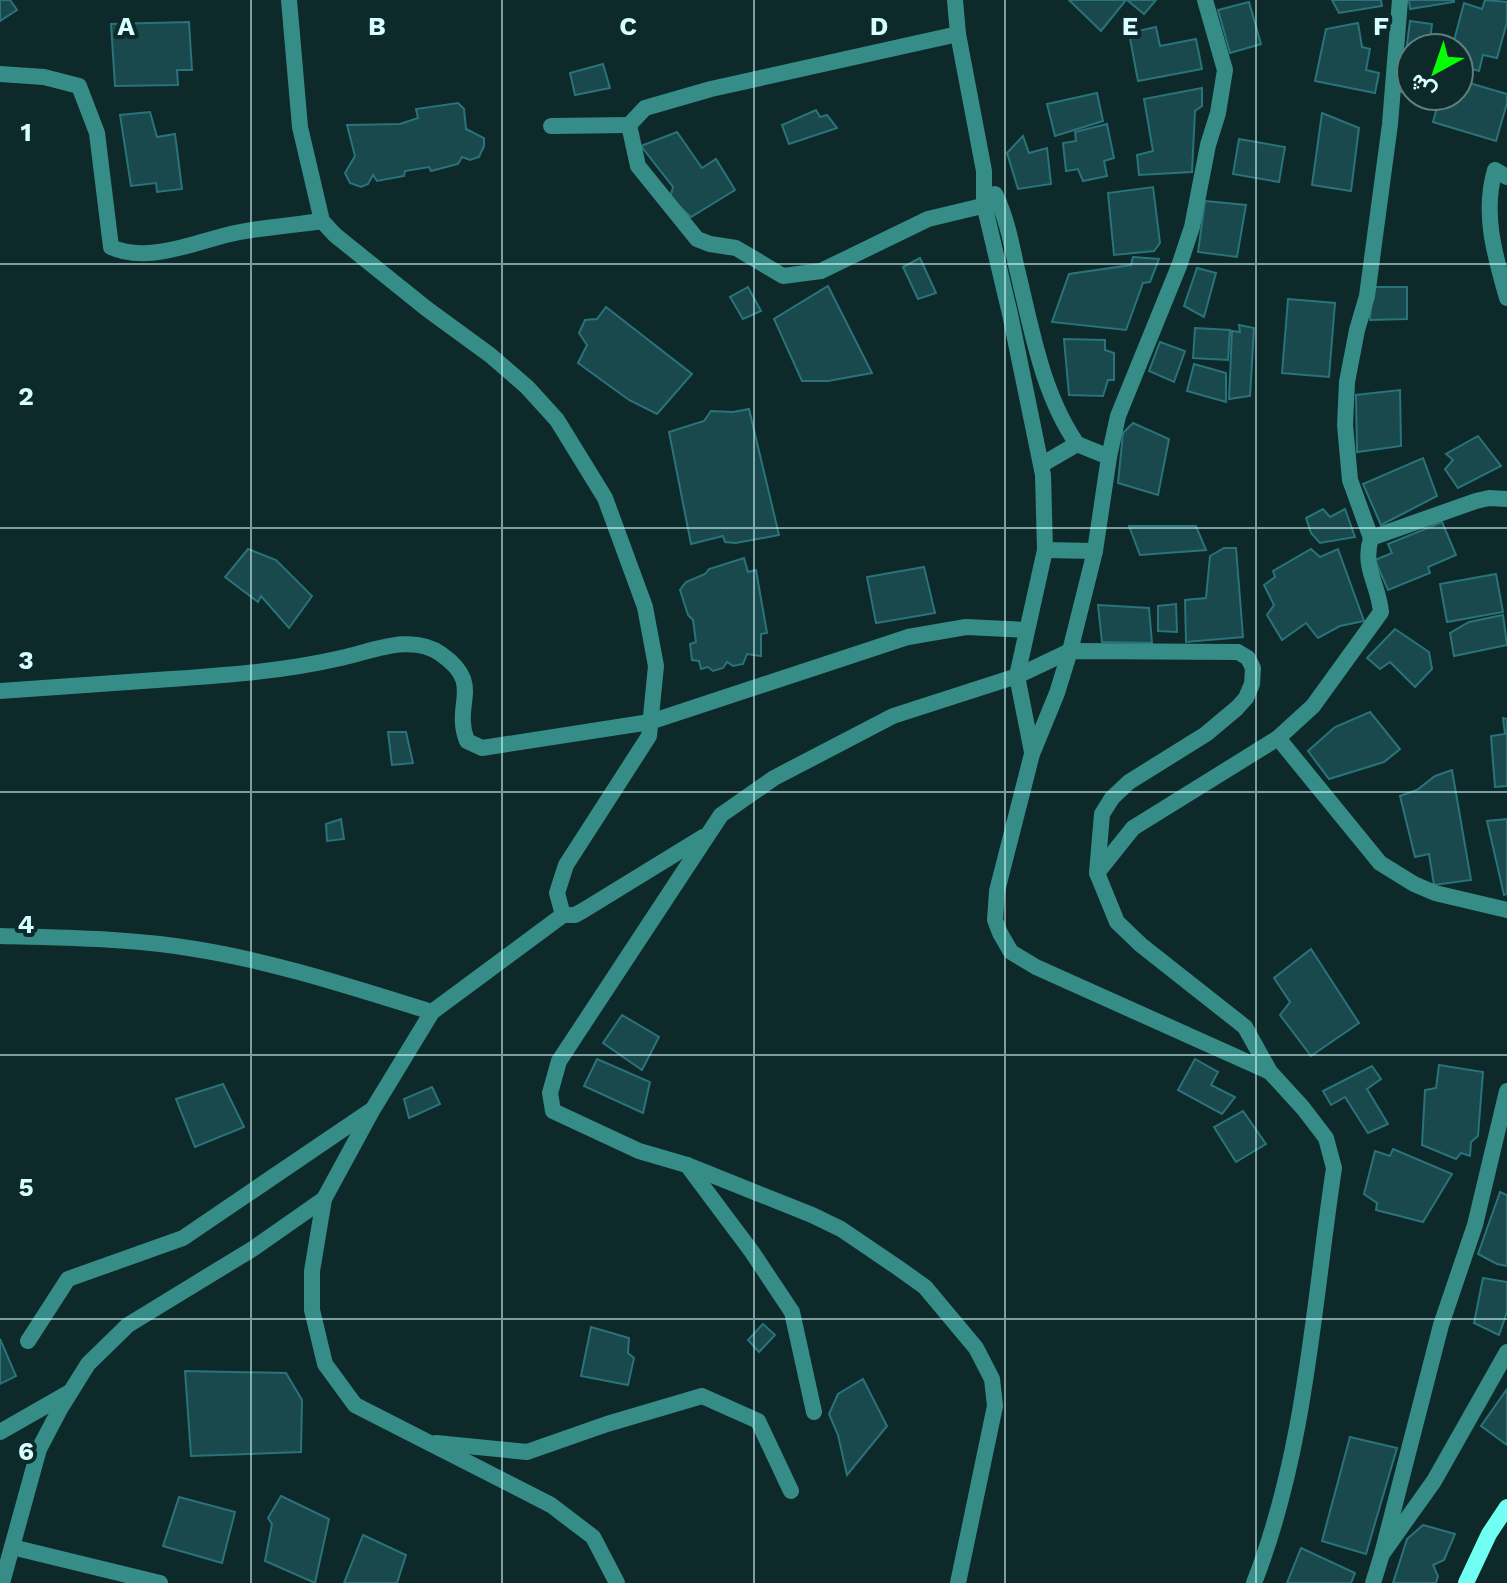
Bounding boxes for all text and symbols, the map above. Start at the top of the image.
text: A [117,11,135,41]
text: B [368,11,386,41]
text: C [619,11,637,41]
text: D [870,11,888,41]
text: E [1122,11,1138,41]
text: F [1373,11,1389,41]
north arrow [1395,32,1475,112]
text: ش [1404,68,1441,105]
text: 1 [20,117,32,147]
text: 2 [18,381,34,411]
text: 3 [18,645,34,675]
text: 4 [18,909,35,939]
text: 5 [18,1172,34,1202]
text: 6 [18,1436,34,1466]

